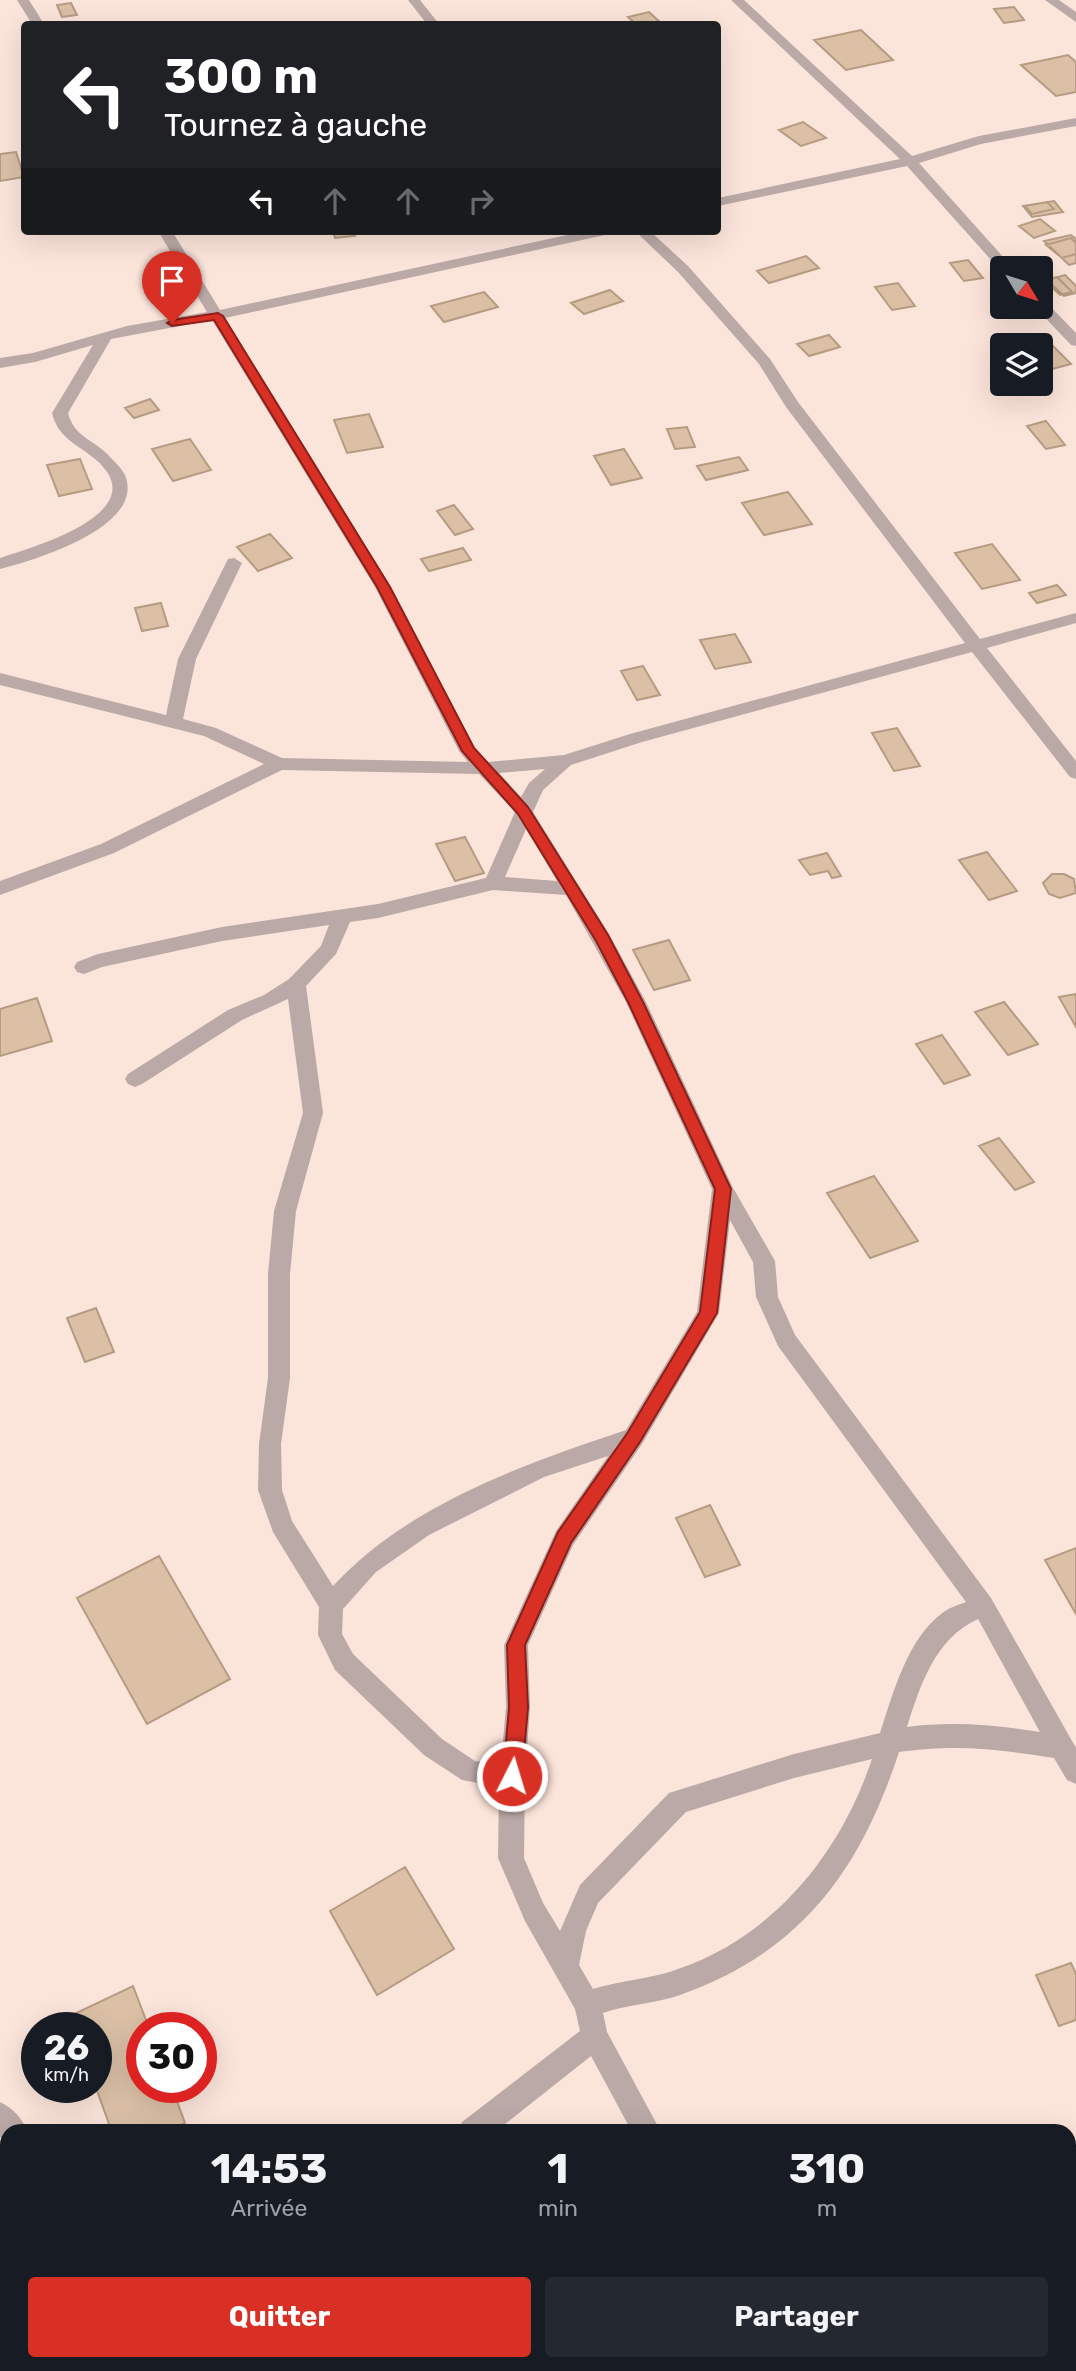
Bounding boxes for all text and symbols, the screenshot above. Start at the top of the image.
text: 300 m [164,47,318,105]
icon: left [49,49,140,140]
text: Tournez à gauche [164,106,427,144]
icon: left [243,182,281,220]
icon: ahead [316,182,354,220]
icon: ahead [389,182,427,220]
icon: right [462,182,500,220]
pin [142,251,202,323]
north arrow [990,256,1054,318]
map controls [990,256,1053,396]
icon: arrive [153,262,191,300]
button: layers [990,333,1053,396]
position arrow [475,1739,549,1813]
speed limit sign: 30 [126,2012,217,2103]
text: 26 [44,2027,89,2069]
text: km/h [44,2064,89,2086]
text: 14:53 [211,2144,327,2194]
text: 1 [548,2144,568,2194]
text: 310 [789,2144,865,2194]
text: Arrivée [231,2194,307,2222]
text: min [538,2194,578,2222]
text: m [817,2194,837,2222]
button: Quitter [28,2277,531,2357]
button: Partager [545,2277,1048,2357]

